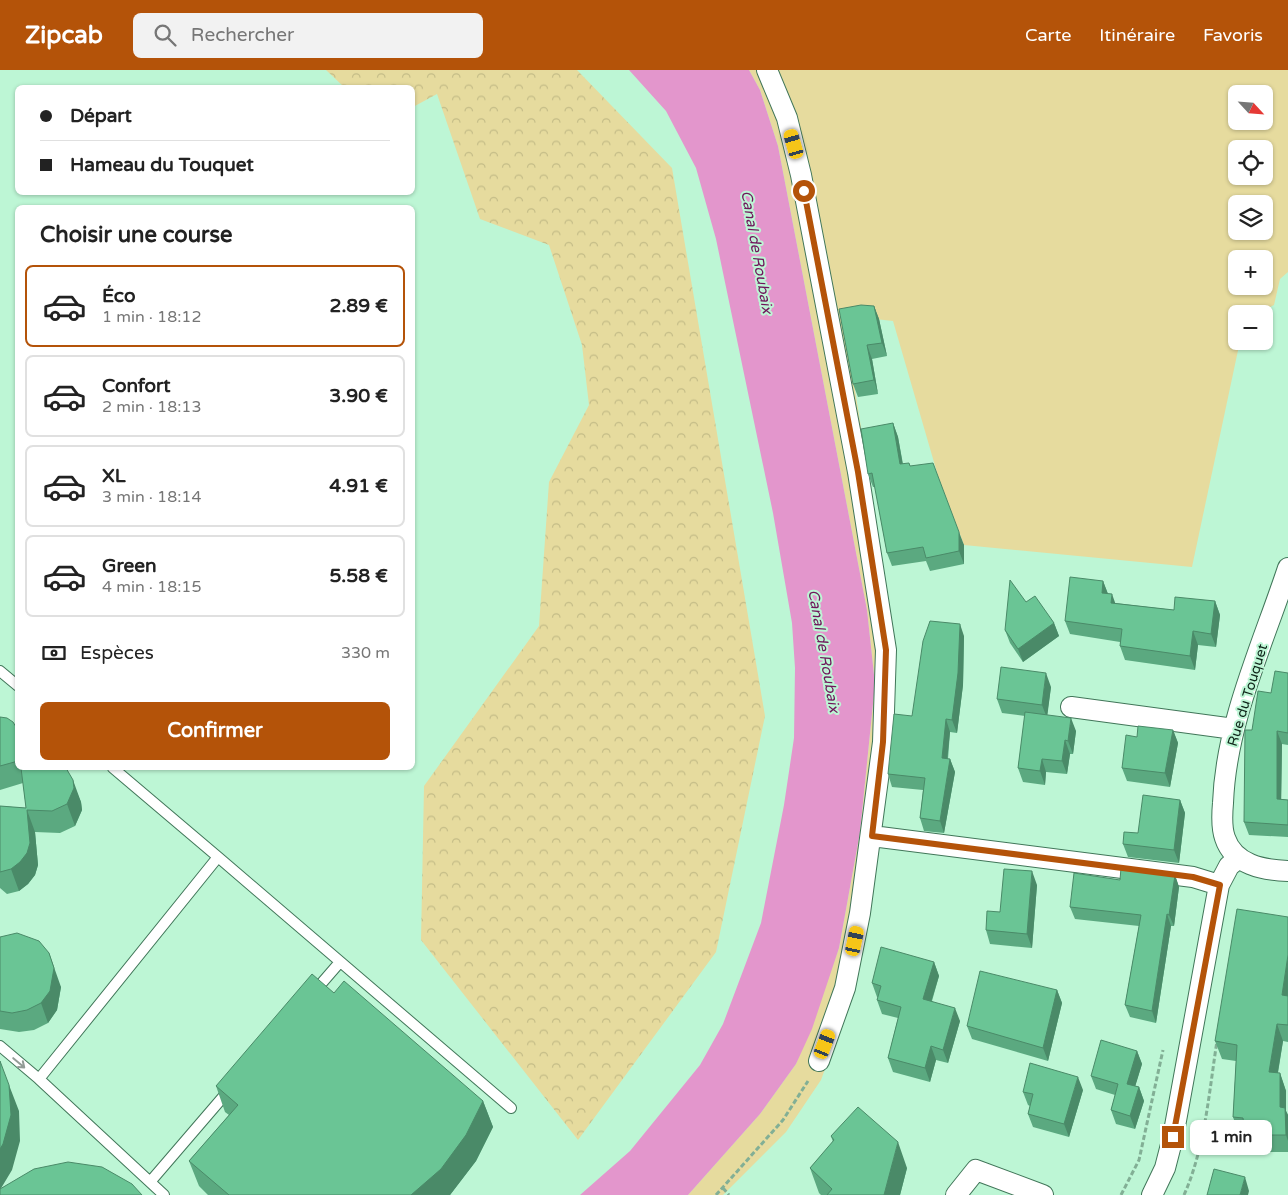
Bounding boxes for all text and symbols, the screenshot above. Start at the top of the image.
search box [133,13,483,58]
text: Zipcab [25,21,103,50]
icon: search [151,21,179,49]
text: Rechercher [191,24,294,46]
text: Carte [1025,24,1071,46]
text: Itinéraire [1099,24,1175,46]
text: Favoris [1203,24,1263,46]
north arrow [1228,85,1272,130]
map controls [1228,85,1273,350]
text: Départ [70,105,132,127]
car [782,128,805,160]
button: locate [1228,140,1273,185]
text: Hameau du Touquet [70,154,254,176]
route start [793,180,815,202]
water label: Canal de Roubaix [737,189,777,317]
button: layers [1228,195,1273,240]
text: Choisir une course [40,222,233,248]
button: + [1228,250,1273,295]
icon: car [42,284,87,329]
text: Éco [102,285,135,307]
text: 2.89 € [329,295,388,317]
button: − [1228,305,1273,350]
text: 1 min · 18:12 [102,307,201,327]
icon: car [42,374,87,419]
text: Confort [102,375,171,397]
text: 3.90 € [329,385,388,407]
text: 2 min · 18:13 [102,397,201,417]
icon: car [42,464,87,509]
text: XL [102,465,126,487]
text: 4.91 € [329,475,388,497]
text: 3 min · 18:14 [102,487,201,507]
icon: car [42,554,87,599]
text: Green [102,555,156,577]
text: 5.58 € [330,565,388,587]
text: 4 min · 18:15 [102,577,201,597]
water label: Canal de Roubaix [804,588,844,716]
icon: cash [40,639,68,667]
street label: Rue du Touquet [1224,641,1271,748]
text: Espèces [80,642,154,664]
text: 330 m [341,643,390,663]
button: Confirmer [40,702,390,760]
car [844,925,865,957]
car [812,1027,837,1061]
one-way arrow [13,1057,26,1068]
callout: 1 min [1190,1120,1273,1154]
route end [1162,1126,1184,1148]
text: 1 min [1210,1127,1252,1147]

